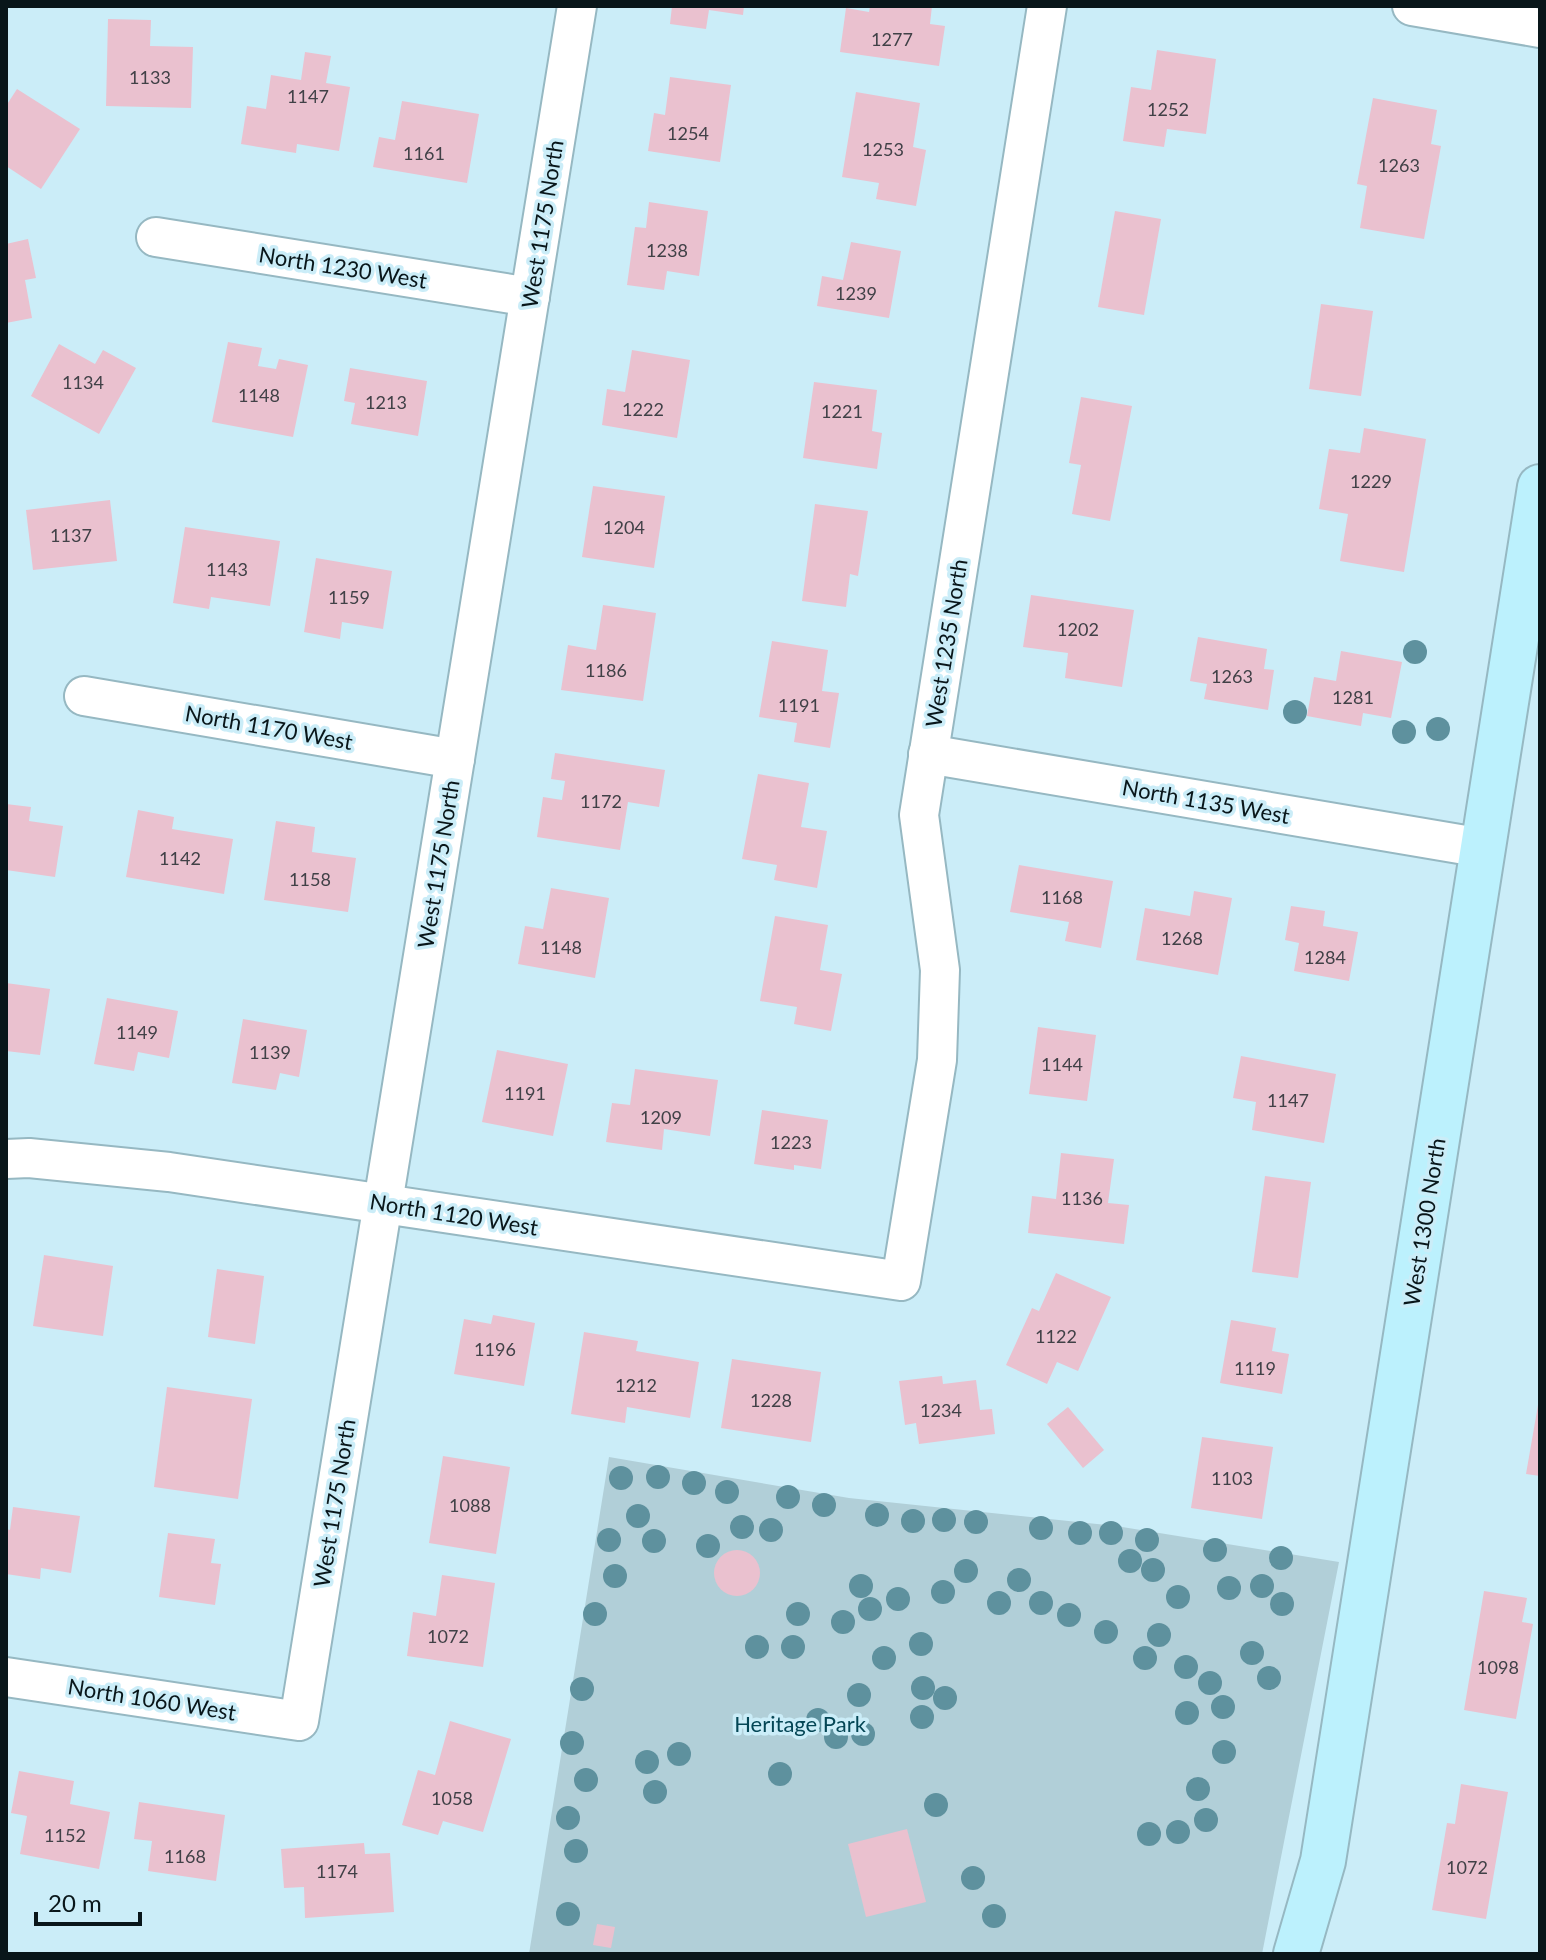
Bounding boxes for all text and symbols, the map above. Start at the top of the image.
house number: 1277 [871,28,913,50]
house number: 1133 [129,66,171,88]
house number: 1147 [287,85,329,107]
house number: 1252 [1147,98,1189,120]
house number: 1254 [667,122,709,144]
street label: West 1175 North [515,138,569,310]
house number: 1253 [862,138,904,160]
house number: 1161 [403,142,445,164]
house number: 1263 [1378,154,1420,176]
house number: 1238 [646,239,688,261]
street label: North 1230 West [257,240,429,294]
house number: 1239 [835,282,877,304]
house number: 1134 [62,371,104,393]
house number: 1148 [238,384,280,406]
house number: 1213 [365,391,407,413]
house number: 1222 [622,398,664,420]
house number: 1221 [821,400,863,422]
house number: 1229 [1350,470,1392,492]
house number: 1204 [603,516,645,538]
house number: 1137 [50,524,92,546]
street label: West 1235 North [919,557,973,729]
house number: 1143 [206,558,248,580]
house number: 1159 [328,586,370,608]
house number: 1202 [1057,618,1099,640]
house number: 1186 [585,659,627,681]
house number: 1263 [1211,665,1253,687]
house number: 1281 [1332,686,1374,708]
house number: 1191 [778,694,820,716]
street label: North 1170 West [183,699,355,755]
street label: North 1135 West [1120,773,1292,829]
street label: West 1175 North [411,778,465,950]
house number: 1172 [580,790,622,812]
house number: 1142 [159,847,201,869]
house number: 1158 [289,868,331,890]
house number: 1168 [1041,886,1083,908]
house number: 1268 [1161,927,1203,949]
house number: 1148 [540,936,582,958]
house number: 1284 [1304,946,1346,968]
house number: 1149 [116,1021,158,1043]
house number: 1139 [249,1041,291,1063]
house number: 1144 [1041,1053,1083,1075]
house number: 1191 [504,1082,546,1104]
house number: 1147 [1267,1089,1309,1111]
house number: 1209 [640,1106,682,1128]
house number: 1223 [770,1131,812,1153]
street label: West 1300 North [1397,1136,1451,1308]
street label: North 1120 West [368,1187,540,1241]
house number: 1136 [1061,1187,1103,1209]
house number: 1122 [1035,1325,1077,1347]
house number: 1196 [474,1338,516,1360]
house number: 1119 [1234,1357,1276,1379]
house number: 1212 [615,1374,657,1396]
house number: 1228 [750,1389,792,1411]
house number: 1234 [920,1399,962,1421]
street label: West 1175 North [307,1417,361,1589]
house number: 1103 [1211,1467,1253,1489]
house number: 1088 [449,1494,491,1516]
house number: 1072 [427,1625,469,1647]
house number: 1098 [1477,1656,1519,1678]
street label: North 1060 West [66,1672,238,1726]
park label: Heritage Park [734,1710,867,1737]
house number: 1058 [431,1787,473,1809]
house number: 1152 [44,1824,86,1846]
house number: 1168 [164,1845,206,1867]
house number: 1072 [1446,1856,1488,1878]
house number: 1174 [316,1860,358,1882]
scale bar [36,1876,140,1926]
text: 20 m [48,1888,102,1917]

